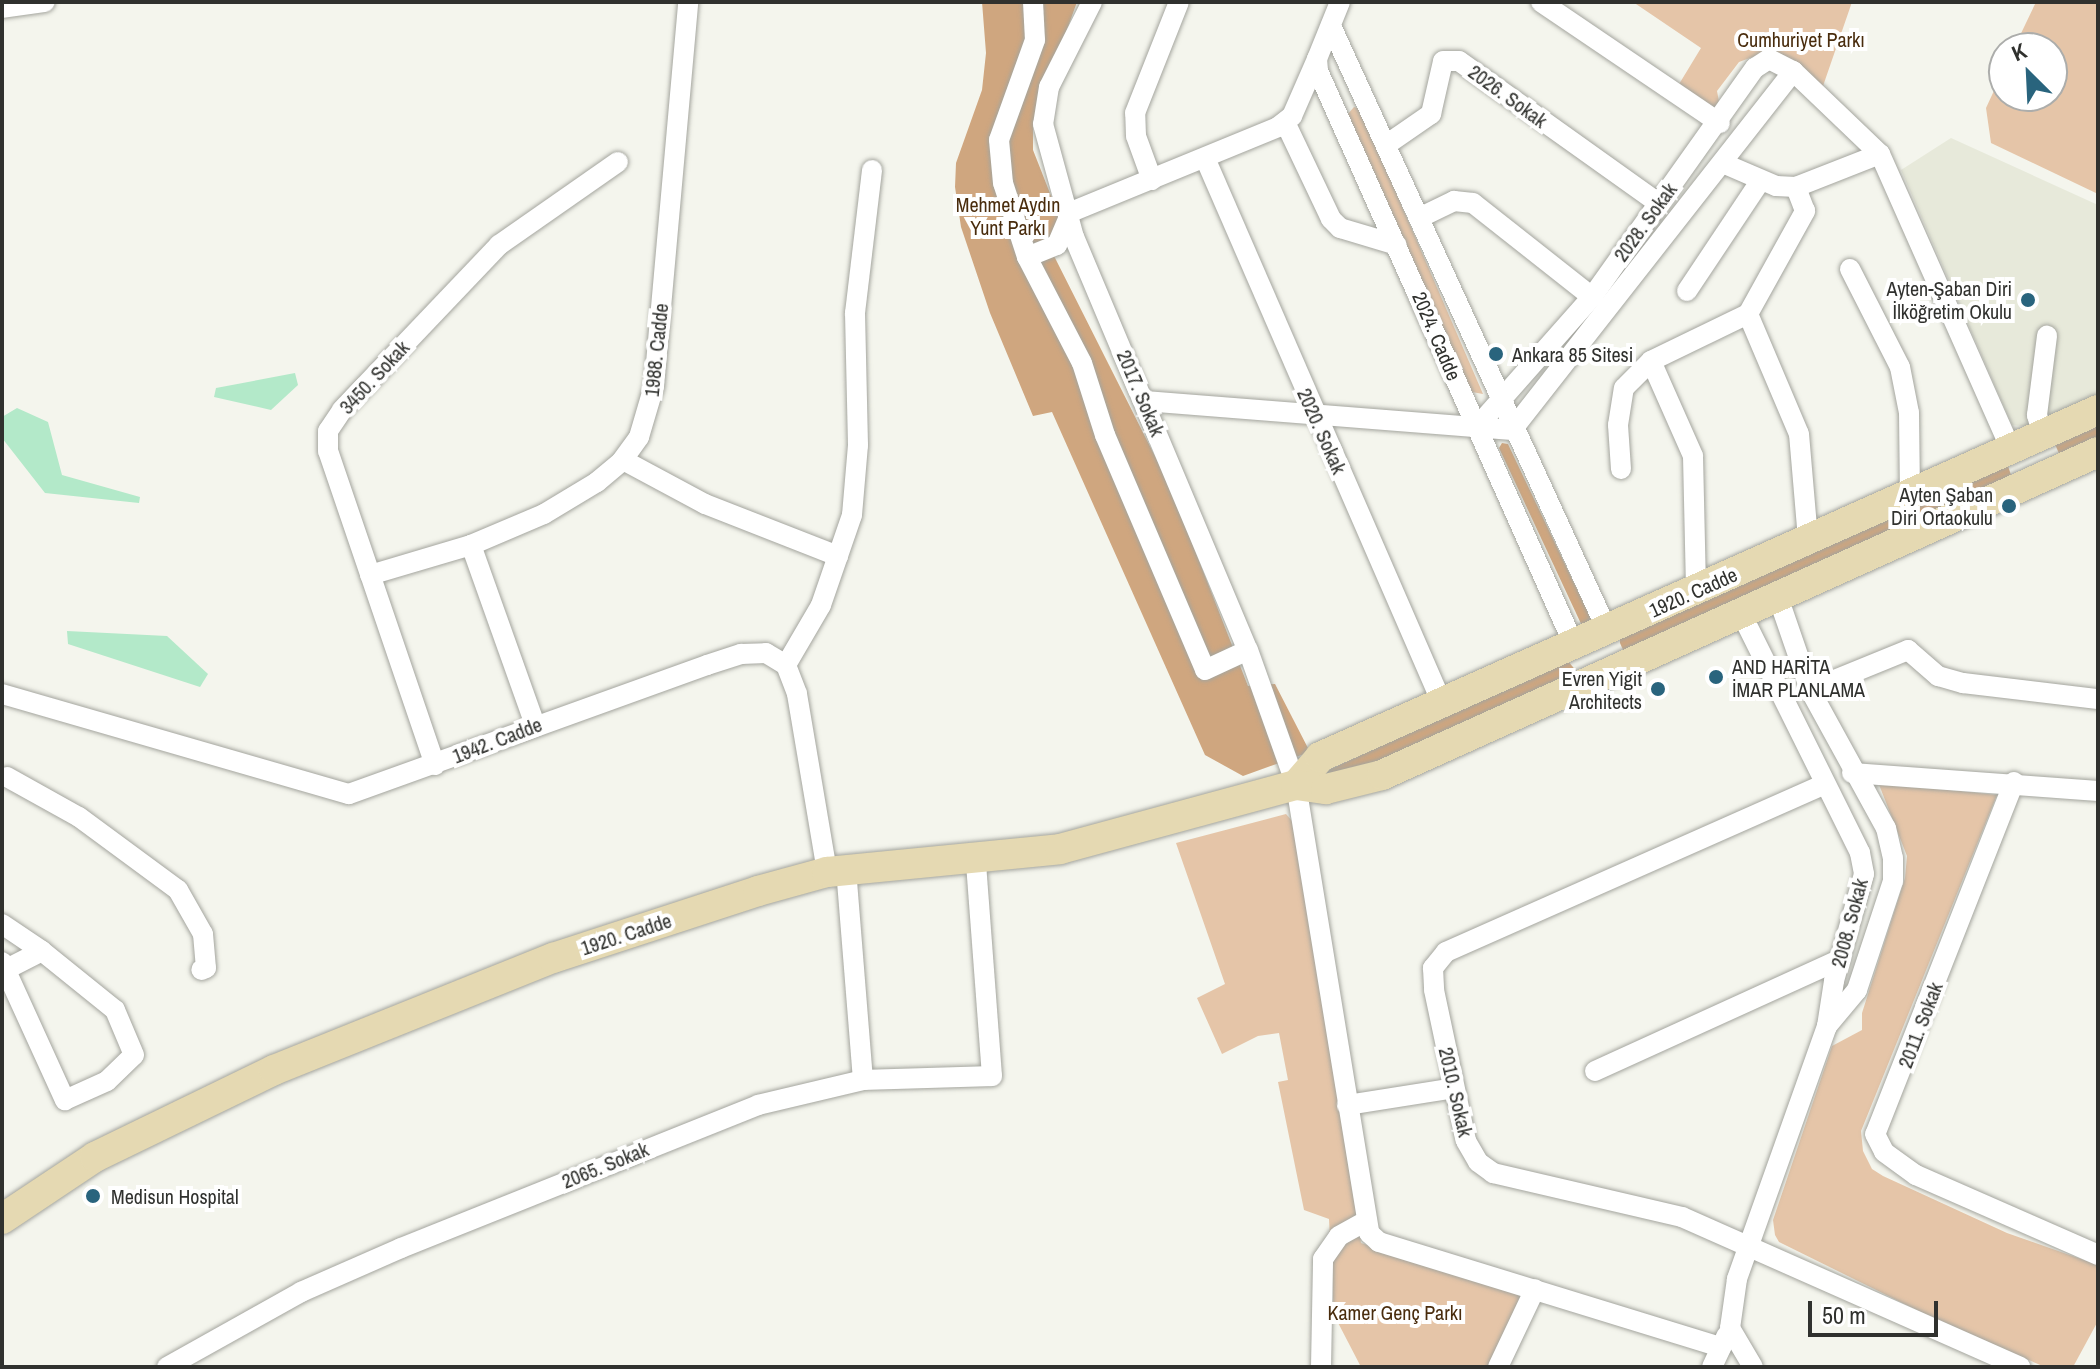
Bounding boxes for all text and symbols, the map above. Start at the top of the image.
park label: Cumhuriyet Parkı [1737,27,1865,51]
north arrow [1988,32,2068,112]
text: K [2007,36,2031,68]
street label: 2026. Sokak [1464,59,1552,133]
street label: 2028. Sokak [1608,178,1682,266]
park label: Mehmet Aydın Yunt Parkı [955,192,1061,239]
place label: Ayten-Şaban Diri İlköğretim Okulu [1886,276,2012,323]
street label: 2024. Cadde [1408,288,1466,384]
marker: Ayten-Şaban Diri İlköğretim Okulu [2019,291,2037,309]
street label: 1988. Cadde [639,302,673,398]
street label: 3450. Sokak [334,335,414,419]
place label: Ankara 85 Sitesi [1512,342,1633,366]
marker: Ankara 85 Sitesi [1487,345,1505,363]
street label: 2017. Sokak [1112,346,1170,440]
street label: 2020. Sokak [1292,384,1352,478]
place label: Ayten Şaban Diri Ortaokulu [1891,482,1993,529]
marker: Ayten Şaban Diri Ortaokulu [2000,497,2018,515]
street label: 1920. Cadde [1645,562,1741,622]
place label: AND HARİTA İMAR PLANLAMA [1732,654,1865,701]
place label: Evren Yigit Architects [1561,666,1642,713]
marker: AND HARİTA İMAR PLANLAMA [1707,668,1725,686]
marker: Evren Yigit Architects [1649,680,1667,698]
street label: 1942. Cadde [449,712,545,768]
street label: 2008. Sokak [1826,876,1872,970]
street label: 1920. Cadde [578,908,674,960]
street label: 2011. Sokak [1893,979,1947,1071]
street label: 2010. Sokak [1434,1045,1478,1139]
street label: 2065. Sokak [558,1137,652,1193]
place label: Medisun Hospital [111,1184,239,1208]
marker: Medisun Hospital [82,1185,104,1207]
scale bar [1812,1285,1942,1335]
text: 50 m [1822,1299,1866,1331]
park label: Kamer Genç Parkı [1328,1300,1462,1324]

